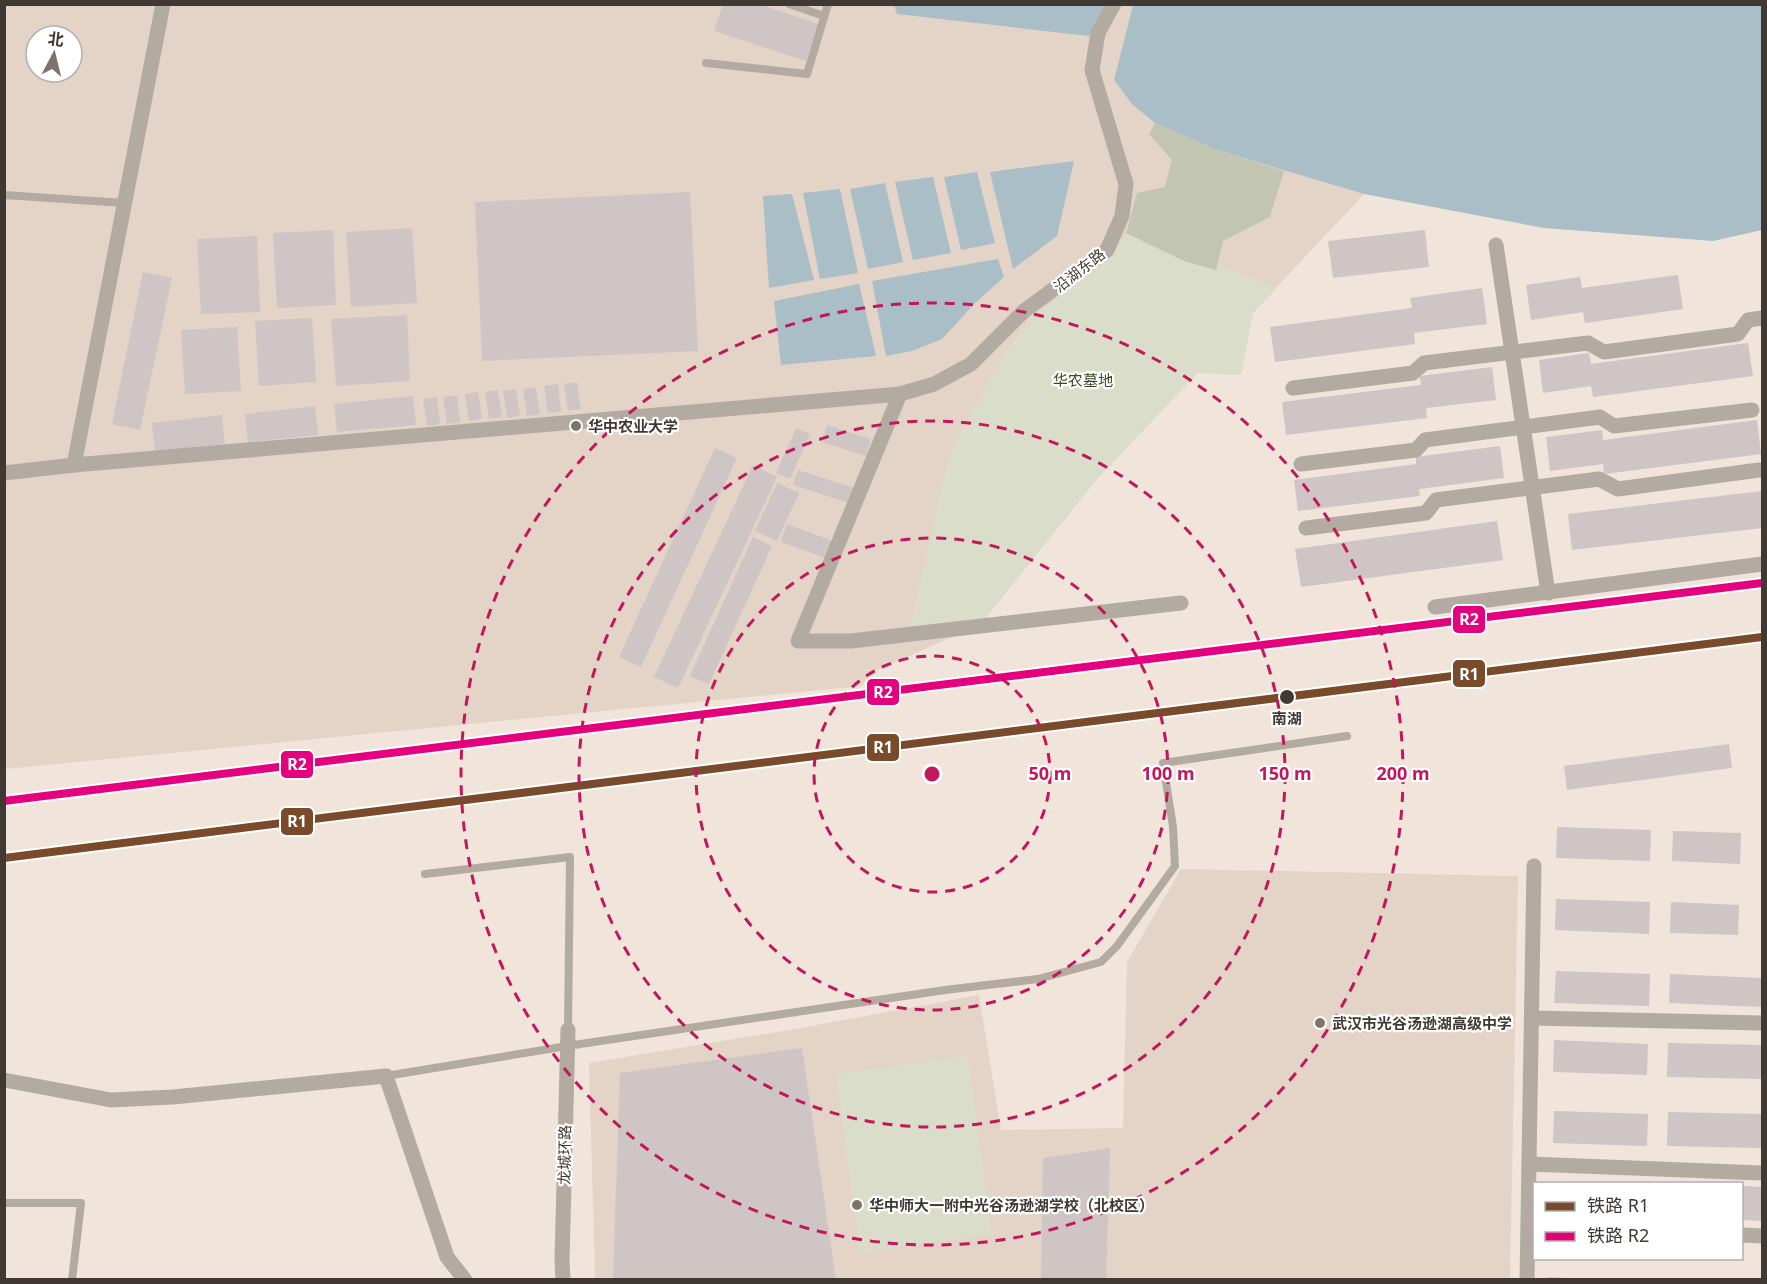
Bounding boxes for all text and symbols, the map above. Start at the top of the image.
north arrow [24,24,84,84]
text: 北 [47,27,65,51]
street label: 沿湖东路 [1049,244,1109,296]
park label: 华农墓地 [1053,370,1113,390]
place label: 华中农业大学 [588,416,678,436]
marker: 华中农业大学 [569,419,583,433]
line badge: R2 [1452,605,1486,634]
text: R2 [1459,608,1479,630]
line badge: R1 [1452,659,1486,688]
text: R1 [1459,663,1479,685]
line badge: R2 [866,678,900,706]
text: R2 [873,681,893,703]
marker: 南湖 [1278,688,1296,706]
place label: 南湖 [1272,708,1302,728]
line badge: R1 [866,733,900,762]
text: R1 [873,736,893,758]
line badge: R2 [280,750,314,779]
text: R2 [287,753,307,775]
text: 50 m [1029,761,1071,785]
text: 100 m [1141,761,1195,785]
text: 150 m [1258,761,1312,785]
text: 200 m [1376,761,1430,785]
centre of rings [922,764,942,784]
line badge: R1 [280,807,314,836]
text: R1 [287,810,307,832]
place label: 武汉市光谷汤逊湖高级中学 [1332,1013,1512,1033]
marker: 武汉市光谷汤逊湖高级中学 [1313,1016,1327,1030]
street label: 龙城环路 [553,1125,575,1185]
legend [1533,1182,1743,1260]
text: 铁路 R1 [1587,1193,1649,1217]
place label: 华中师大一附中光谷汤逊湖学校（北校区） [869,1195,1154,1215]
marker: 华中师大一附中光谷汤逊湖学校（北校区） [850,1198,864,1212]
text: 铁路 R2 [1587,1223,1649,1247]

